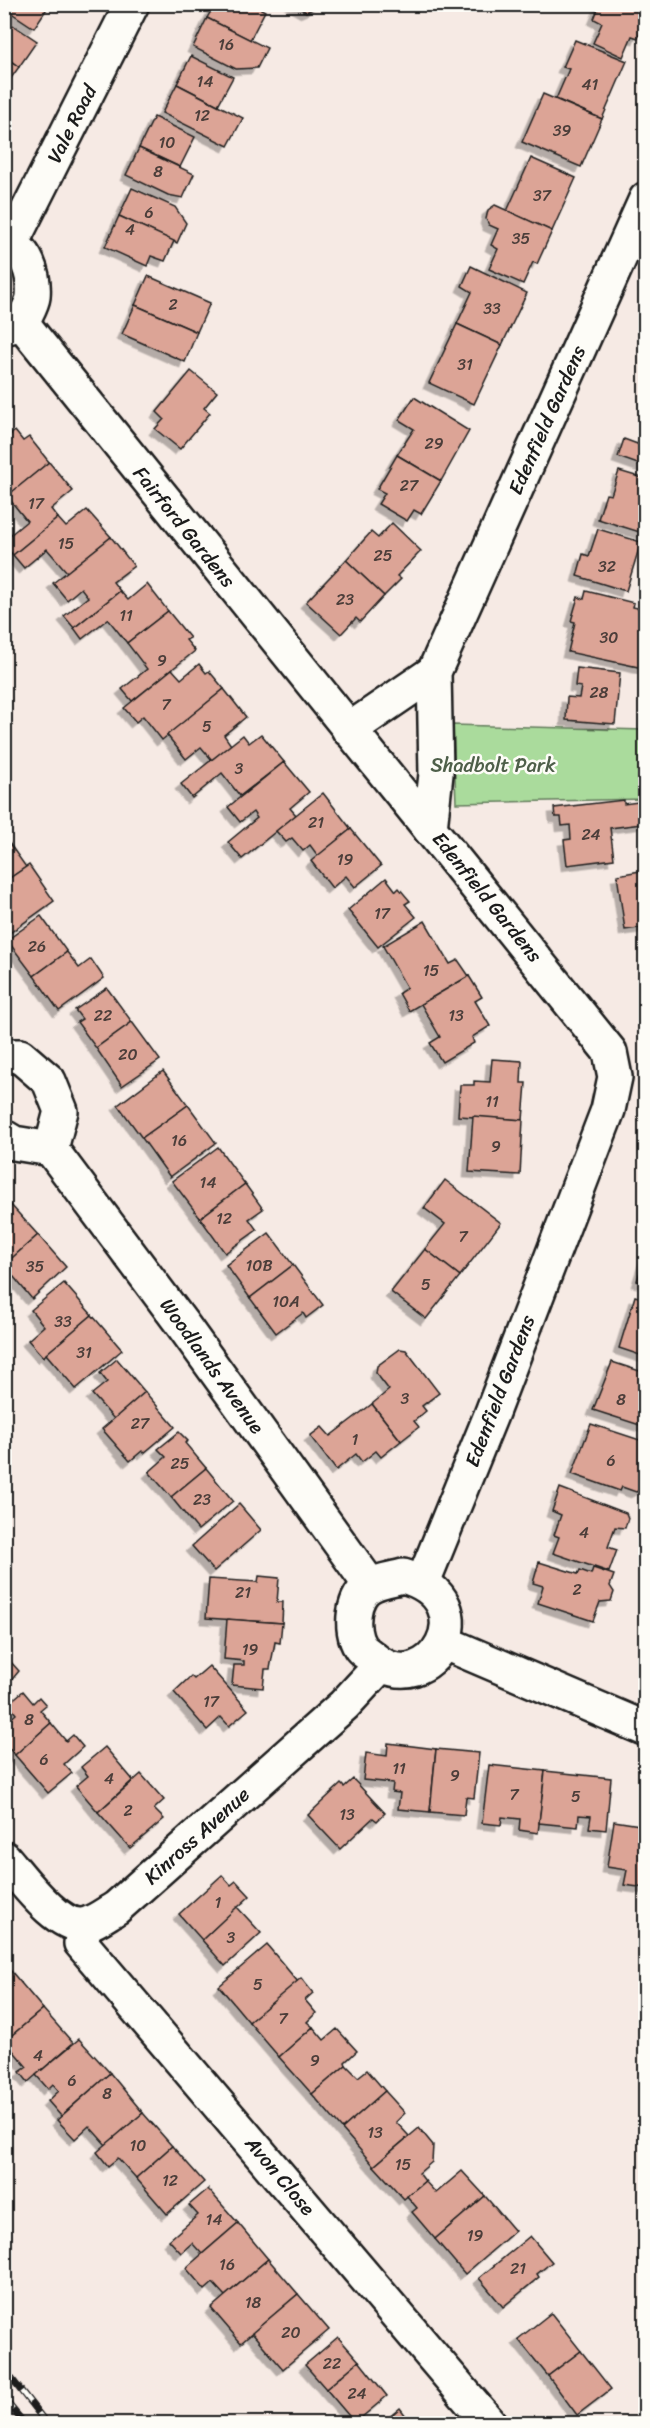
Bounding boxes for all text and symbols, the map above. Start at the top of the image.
house number: 16 [218,30,234,59]
house number: 14 [197,67,213,96]
house number: 41 [582,70,599,99]
street label: Vale Road [37,77,107,170]
house number: 12 [194,101,210,130]
house number: 39 [553,116,571,145]
house number: 10 [159,128,175,157]
house number: 8 [153,157,163,186]
house number: 37 [533,181,552,210]
house number: 6 [144,198,154,227]
house number: 4 [125,215,135,244]
house number: 35 [512,224,531,253]
house number: 2 [168,290,178,319]
house number: 33 [483,294,501,323]
street label: Edenfield Gardens [498,339,596,501]
house number: 31 [457,350,473,379]
house number: 29 [424,429,444,458]
street label: Fairford Gardens [124,458,245,596]
house number: 27 [400,471,419,500]
house number: 17 [28,489,45,518]
house number: 15 [58,529,75,558]
house number: 25 [373,541,393,570]
house number: 32 [598,552,616,581]
house number: 23 [336,585,354,614]
house number: 11 [119,601,133,630]
house number: 30 [600,623,618,652]
house number: 9 [157,646,167,675]
house number: 28 [590,678,609,707]
house number: 7 [161,690,171,719]
house number: 5 [202,712,212,741]
park label: Shadbolt Park [430,748,556,783]
house number: 3 [235,754,244,783]
house number: 21 [308,808,324,837]
house number: 24 [581,820,601,849]
street label: Edenfield Gardens [423,824,552,971]
house number: 19 [337,845,354,874]
house number: 17 [374,899,391,928]
house number: 26 [28,932,46,961]
house number: 15 [423,956,440,985]
house number: 22 [94,1001,112,1030]
house number: 13 [448,1001,464,1030]
house number: 20 [118,1040,138,1069]
house number: 11 [485,1087,499,1116]
house number: 16 [171,1126,187,1155]
house number: 9 [491,1132,501,1161]
house number: 14 [200,1168,216,1197]
house number: 12 [216,1204,232,1233]
house number: 7 [458,1222,468,1251]
house number: 10B [245,1251,273,1280]
house number: 35 [26,1252,45,1281]
house number: 5 [421,1270,431,1299]
house number: 10A [272,1287,300,1316]
street label: Woodlands Avenue [150,1290,274,1442]
house number: 33 [54,1307,72,1336]
street label: Edenfield Gardens [455,1309,545,1472]
house number: 31 [76,1338,92,1367]
house number: 3 [401,1384,410,1413]
house number: 8 [616,1385,626,1414]
house number: 27 [131,1409,150,1438]
house number: 1 [352,1425,359,1454]
house number: 6 [606,1446,616,1475]
house number: 25 [170,1449,190,1478]
house number: 23 [193,1485,211,1514]
house number: 4 [579,1518,589,1547]
house number: 2 [572,1575,582,1604]
house number: 21 [235,1578,251,1607]
house number: 19 [242,1635,259,1664]
house number: 17 [203,1687,220,1716]
house number: 8 [24,1705,34,1734]
house number: 6 [39,1745,49,1774]
house number: 11 [392,1754,406,1783]
house number: 9 [450,1761,460,1790]
house number: 4 [104,1764,114,1793]
street label: Kinross Avenue [136,1778,258,1894]
house number: 7 [509,1780,519,1809]
house number: 5 [571,1782,581,1811]
house number: 2 [123,1796,133,1825]
house number: 13 [339,1800,355,1829]
house number: 1 [215,1888,222,1917]
house number: 3 [227,1923,236,1952]
house number: 5 [253,1970,263,1999]
house number: 7 [278,2004,288,2033]
house number: 4 [33,2041,43,2070]
house number: 9 [310,2046,320,2075]
house number: 6 [67,2066,77,2095]
house number: 8 [102,2079,112,2108]
house number: 13 [367,2118,383,2147]
street label: Avon Close [235,2127,324,2224]
house number: 10 [130,2131,146,2160]
house number: 15 [395,2150,412,2179]
house number: 12 [162,2166,178,2195]
house number: 14 [206,2205,222,2234]
house number: 19 [467,2221,484,2250]
house number: 16 [219,2250,235,2279]
house number: 21 [510,2254,526,2283]
house number: 18 [245,2288,262,2317]
house number: 20 [281,2318,301,2347]
house number: 22 [323,2349,341,2378]
house number: 24 [347,2379,367,2408]

